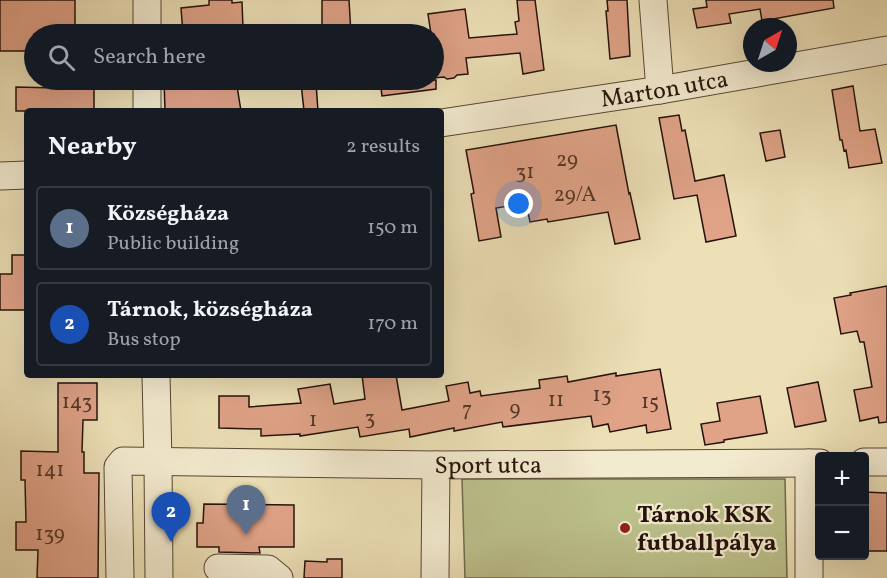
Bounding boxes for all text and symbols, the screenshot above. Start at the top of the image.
north arrow [743,18,797,72]
search box [24,24,444,90]
icon: search [45,41,78,74]
text: Search here [93,42,206,73]
street label: Marton utca [599,63,731,118]
text: Nearby [48,129,137,165]
text: 2 results [346,133,420,161]
house number: 29 [556,146,578,175]
house number: 31 [516,158,534,187]
house number: 29/A [554,181,597,210]
your location [504,189,533,218]
text: Községháza [107,199,229,230]
text: 1 [65,214,74,242]
text: 150 m [367,214,418,242]
text: Public building [107,230,239,258]
text: Tárnok, községháza [107,295,313,326]
text: 2 [64,310,75,338]
text: 170 m [368,310,418,338]
text: Bus stop [107,326,181,354]
house number: 13 [593,381,611,410]
house number: 11 [548,386,564,415]
house number: 143 [62,388,92,417]
house number: 15 [641,388,659,417]
house number: 9 [510,395,521,424]
house number: 7 [462,396,472,425]
house number: 3 [365,404,375,433]
house number: 1 [309,406,317,435]
street label: Sport utca [434,449,542,484]
map controls [815,452,869,560]
button: + [815,452,869,506]
house number: 141 [36,456,64,485]
pin: 1 [226,486,266,535]
pin: 2 [152,492,190,542]
place label: Tárnok KSK futballpálya [637,499,777,561]
button: − [815,506,869,560]
house number: 139 [35,520,65,549]
marker: Tárnok KSK futballpálya [618,521,632,535]

